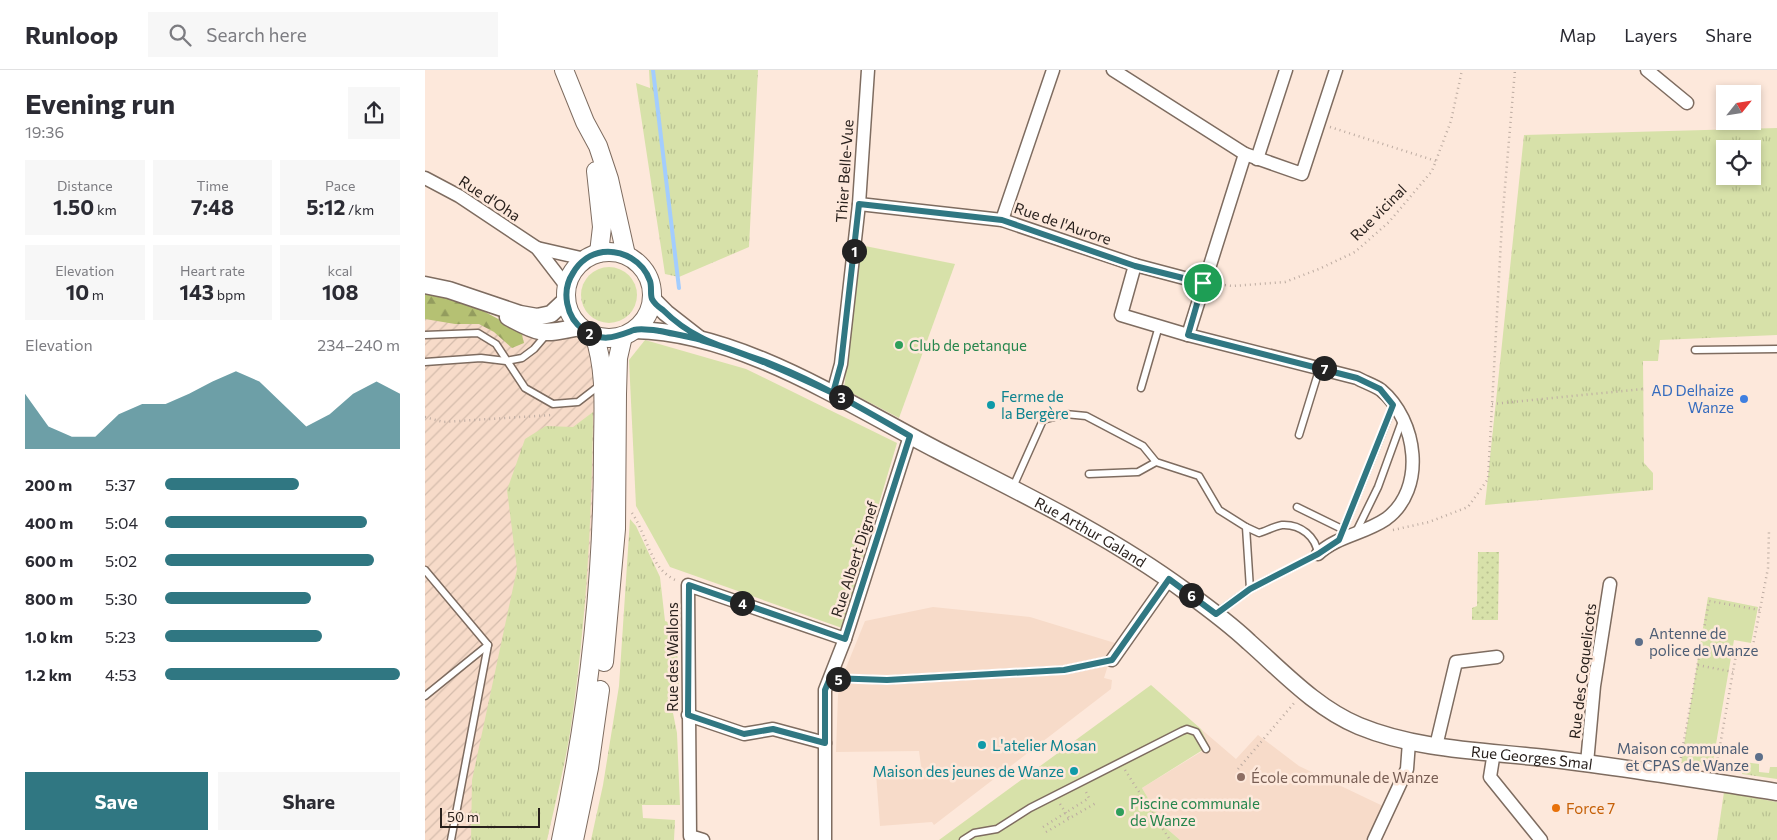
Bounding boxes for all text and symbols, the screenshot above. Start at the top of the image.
search box [148,12,498,57]
text: Runloop [25,20,118,49]
icon: search [166,21,194,49]
text: Search here [206,23,307,46]
text: Map [1559,24,1596,46]
text: Layers [1624,24,1677,46]
text: Share [1705,24,1752,46]
north arrow [1716,85,1761,130]
map controls [1716,85,1761,185]
text: Evening run [25,86,175,120]
button: share [348,87,400,139]
street label: Thier Belle-Vue [831,119,857,223]
text: 19:36 [25,122,64,141]
button: locate [1716,140,1761,185]
street label: Rue d'Oha [456,172,524,224]
text: Distance [57,177,113,194]
text: Time [196,177,229,194]
text: Pace [325,177,355,194]
street label: Rue vicinal [1346,180,1410,244]
text: 1.50 [53,194,94,219]
text: 7:48 [191,194,234,219]
text: 5:12 [306,194,345,219]
street label: Rue de l'Aurore [1012,198,1114,248]
text: km [94,201,117,218]
text: /km [345,201,374,218]
pin: 1 [841,238,867,264]
text: 1 [851,243,858,260]
text: Elevation [55,262,114,279]
text: Heart rate [180,262,245,279]
text: kcal [328,262,353,279]
pin [1182,262,1224,304]
icon: arrive [1189,269,1217,297]
text: 10 [66,279,89,304]
text: 143 [179,279,214,304]
text: 108 [322,279,358,304]
text: m [89,286,104,303]
text: bpm [214,286,246,303]
pin: 2 [577,320,601,346]
text: 2 [586,325,593,342]
text: Elevation [25,335,93,354]
text: 234–240 m [317,335,400,354]
place label: Club de petanque [909,336,1027,354]
marker: Club de petanque [893,339,905,351]
pin: 7 [1311,356,1337,380]
text: 7 [1321,360,1328,377]
place label: AD Delhaize Wanze [1651,381,1734,416]
pin: 3 [829,384,853,410]
place label: Ferme de la Bergère [1001,387,1069,422]
text: 3 [837,389,846,406]
marker: AD Delhaize Wanze [1738,393,1750,405]
marker: Ferme de la Bergère [985,399,997,411]
text: 200 m [25,475,72,494]
text: 5:37 [105,475,135,494]
street label: Rue Arthur Galand [1032,493,1150,571]
street label: Rue Albert Dignef [827,499,881,619]
text: 400 m [25,513,73,532]
text: 5:04 [105,513,138,532]
text: 600 m [25,551,73,570]
text: 5:02 [105,551,137,570]
pin: 6 [1179,582,1203,608]
text: 6 [1187,587,1196,604]
text: 800 m [25,589,73,608]
text: 5:30 [105,589,138,608]
pin: 4 [729,590,755,616]
text: 4 [738,595,747,612]
street label: Rue des Wallons [663,602,681,712]
street label: Rue des Coquelicots [1565,602,1599,740]
place label: Antenne de police de Wanze [1649,624,1759,659]
text: 1.0 km [25,627,73,646]
text: 5:23 [105,627,136,646]
marker: Antenne de police de Wanze [1633,636,1645,648]
text: 1.2 km [25,665,72,684]
text: 4:53 [105,665,137,684]
pin: 5 [825,666,851,692]
text: 5 [834,671,843,688]
place label: L'atelier Mosan [992,736,1096,754]
marker: L'atelier Mosan [976,739,988,751]
place label: Maison communale et CPAS de Wanze [1617,739,1749,774]
street label: Rue Georges Smal [1470,742,1594,773]
marker: Maison communale et CPAS de Wanze [1753,751,1765,763]
place label: Maison des jeunes de Wanze [872,762,1064,780]
marker: Maison des jeunes de Wanze [1068,765,1080,777]
place label: École communale de Wanze [1251,767,1439,786]
marker: École communale de Wanze [1235,771,1247,783]
button: Save [25,772,208,830]
button: Share [218,772,400,830]
place label: Piscine communale de Wanze [1130,794,1260,829]
place label: Force 7 [1566,799,1615,817]
marker: Force 7 [1550,802,1562,814]
scale bar [440,805,540,828]
marker: Piscine communale de Wanze [1114,806,1126,818]
text: 50 m [447,808,479,825]

